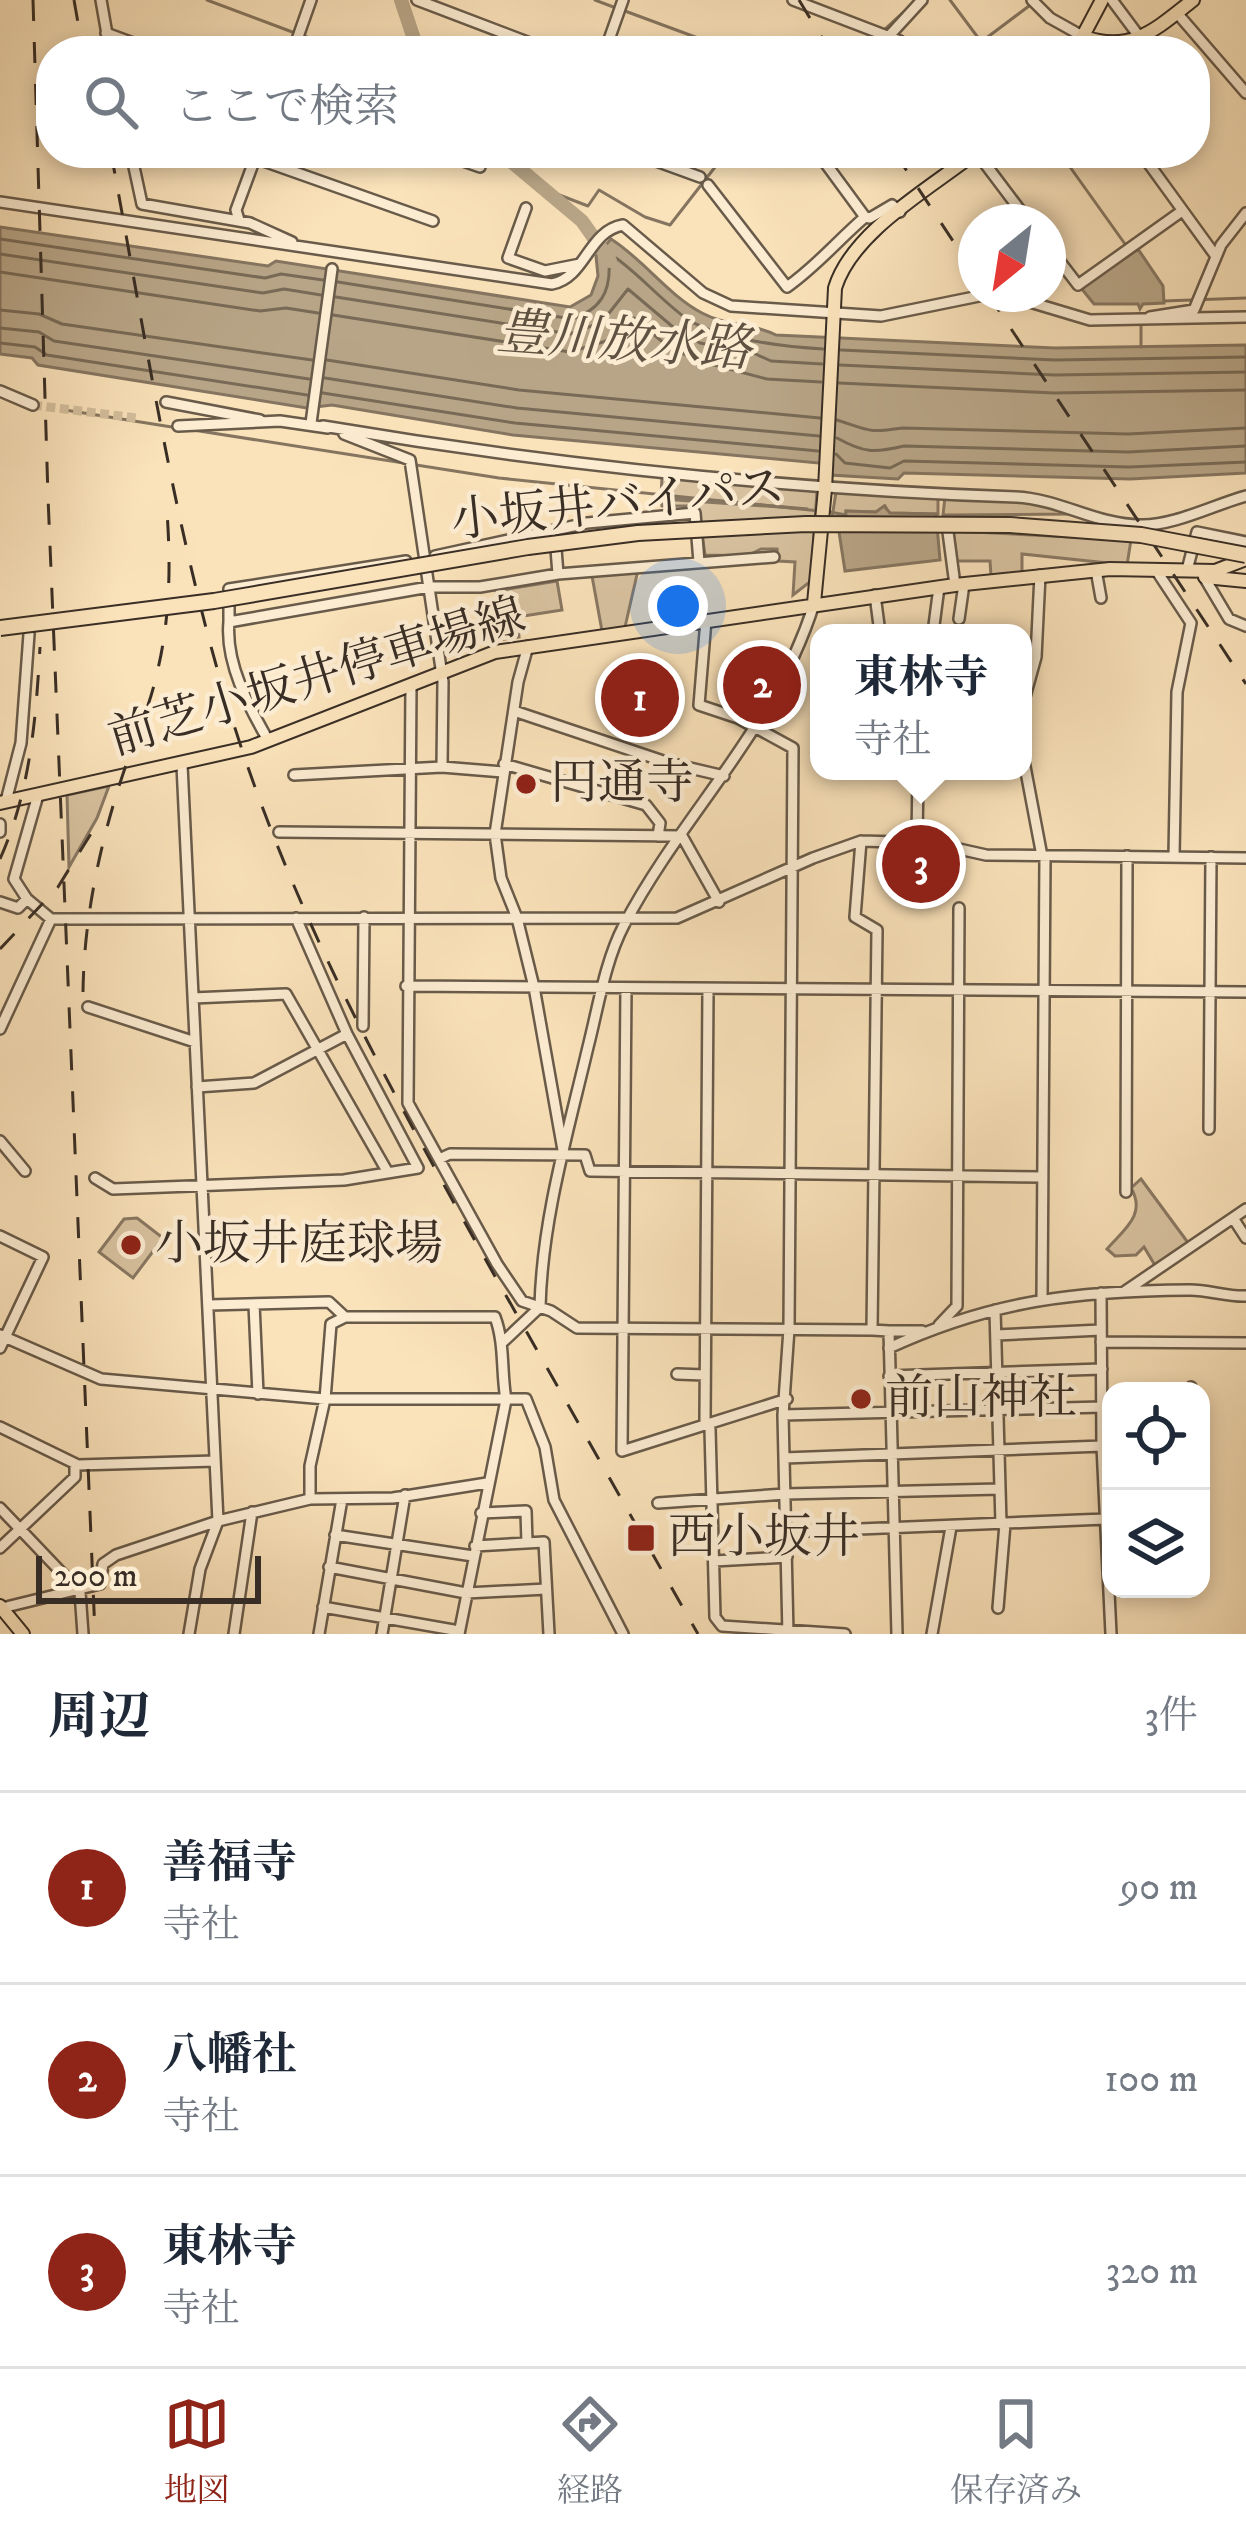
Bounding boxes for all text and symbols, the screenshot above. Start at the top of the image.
search box [36,36,1210,168]
icon: search [78,69,144,135]
text: ここで検索 [174,80,399,136]
north arrow [958,204,1066,312]
water label: 豊川放水路 [495,301,756,383]
street label: 小坂井バイパス [448,458,788,552]
your location [648,576,708,636]
street label: 前芝小坂井停車場線 [102,586,532,770]
popup [810,624,1032,780]
pin: 2 [723,640,801,730]
text: 東林寺 [853,651,989,707]
pin: 1 [601,653,679,743]
text: 寺社 [853,716,932,765]
place label: 円通寺 [550,754,694,814]
marker: 円通寺 [513,771,539,797]
pin: 3 [882,819,960,909]
place label: 小坂井庭球場 [155,1215,443,1275]
marker: 小坂井庭球場 [118,1232,144,1258]
place label: 前山神社 [885,1369,1077,1429]
map controls [1102,1382,1210,1598]
button: locate [1102,1382,1210,1490]
marker: 前山神社 [848,1386,874,1412]
button: layers [1102,1490,1210,1598]
place label: 西小坂井 [668,1508,860,1568]
marker: 西小坂井 [625,1522,657,1554]
scale bar [36,1550,261,1603]
text: 200 m [54,1556,138,1597]
text: 周辺 [48,1686,150,1750]
text: 3件 [1144,1692,1198,1741]
text: 善福寺 [162,1836,297,1892]
text: 1 [80,1863,94,1912]
text: 90 m [1120,1863,1198,1912]
text: 寺社 [162,1901,240,1950]
text: 八幡社 [162,2028,297,2084]
text: 2 [77,2055,97,2104]
text: 100 m [1104,2055,1198,2104]
text: 寺社 [162,2093,240,2142]
text: 東林寺 [162,2220,297,2276]
text: 3 [80,2247,94,2296]
text: 320 m [1106,2247,1198,2296]
text: 寺社 [162,2285,240,2334]
tab: 地図 [164,2391,230,2512]
tab: 経路 [557,2391,623,2512]
tab: 保存済み [950,2391,1082,2512]

